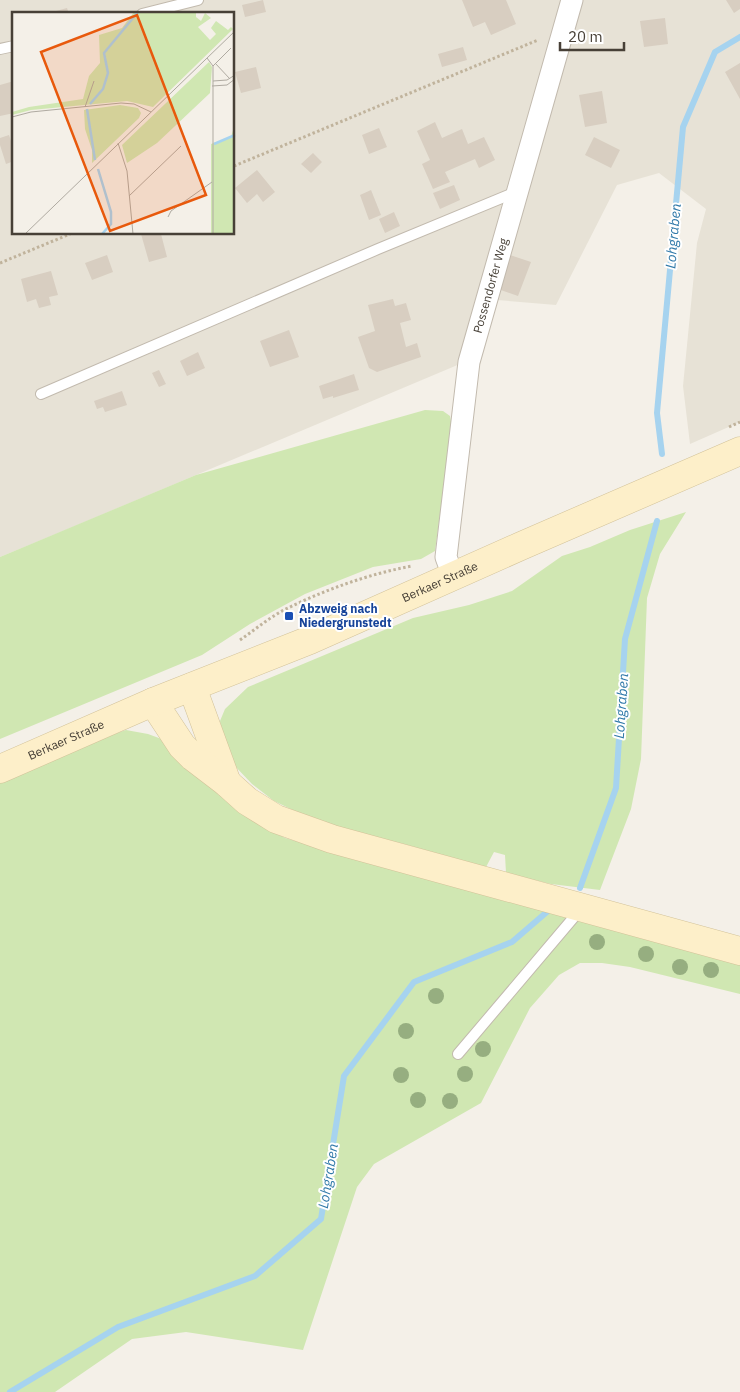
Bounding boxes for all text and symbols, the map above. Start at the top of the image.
inset map [12,12,235,235]
scale bar [560,20,624,52]
text: 20 m [568,27,603,46]
water label: Lohgraben [661,203,685,269]
street label: Possendorfer Weg [470,236,511,335]
street label: Berkaer Straße [399,558,480,605]
place label: Abzweig nach Niedergrunstedt [299,601,392,630]
marker: Abzweig nach Niedergrunstedt [283,610,295,622]
water label: Lohgraben [610,673,632,739]
street label: Berkaer Straße [25,716,107,763]
water label: Lohgraben [314,1142,342,1210]

